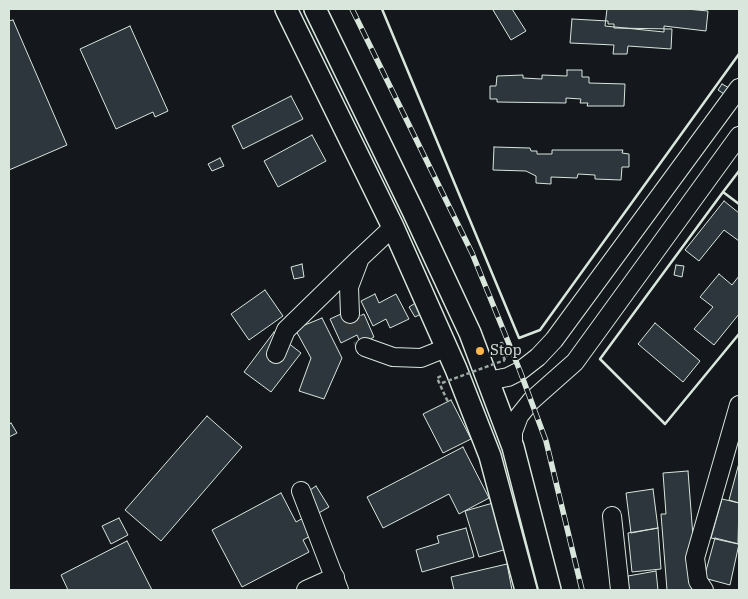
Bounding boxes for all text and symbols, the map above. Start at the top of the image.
place label: Stop [490,342,522,360]
marker: Stop [474,345,486,357]

